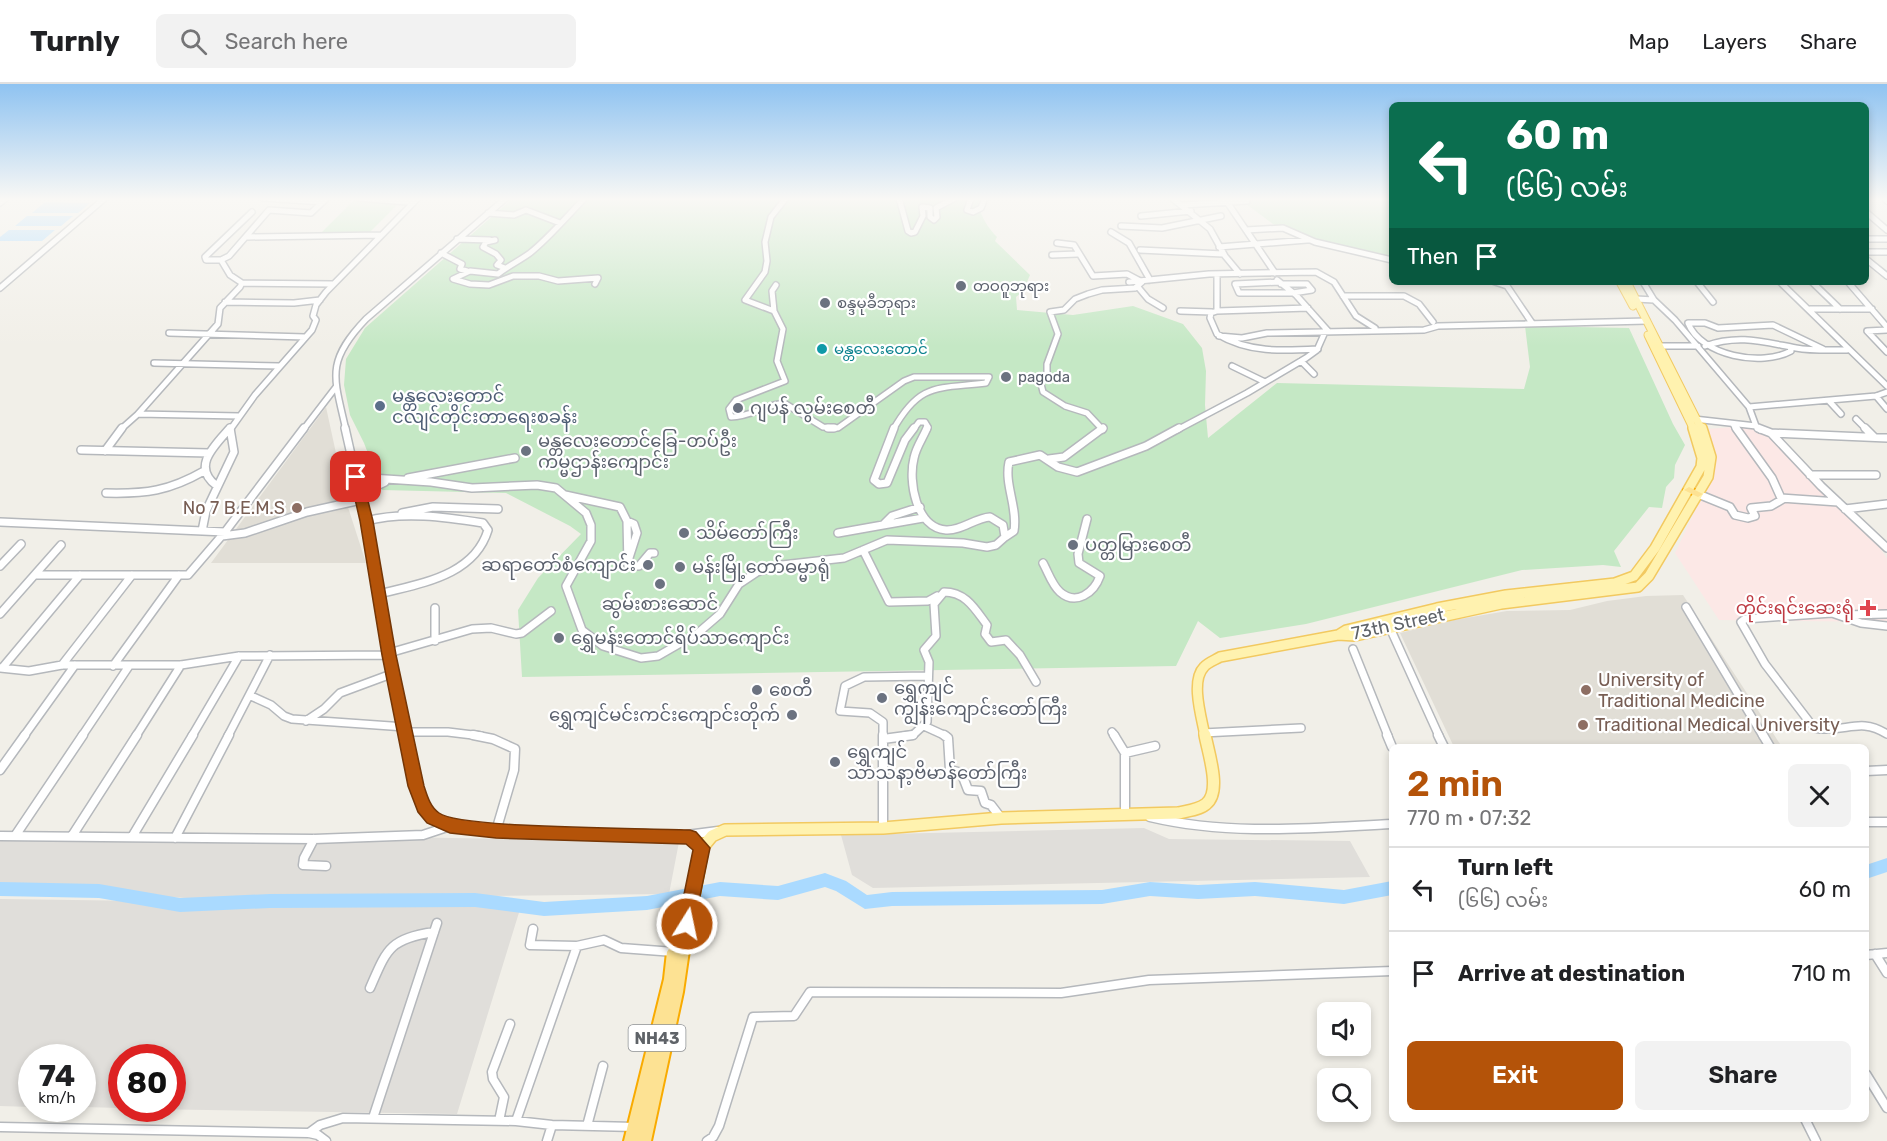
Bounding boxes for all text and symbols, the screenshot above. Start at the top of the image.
search box [156,14,576,68]
text: Turnly [30,25,120,58]
icon: search [177,25,210,58]
text: Search here [225,28,348,55]
text: Map [1628,29,1669,54]
text: Layers [1702,29,1767,54]
text: Share [1800,29,1857,54]
text: 60 m [1506,110,1609,160]
icon: left [1407,126,1485,204]
text: (၆၆) လမ်း [1506,172,1628,204]
icon: arrive [1470,240,1503,273]
text: Then [1407,243,1458,270]
place label: တဝဂူဘုရား [973,277,1049,298]
marker: တဝဂူဘုရား [954,279,968,293]
place label: စန္ဒမုခီဘုရား [837,293,916,315]
marker: စန္ဒမုခီဘုရား [818,296,832,310]
place label: မန္တလေးတောင် [834,339,928,361]
marker: မန္တလေးတောင် [815,342,829,356]
place label: pagoda [1018,368,1070,386]
marker: pagoda [999,370,1013,384]
place label: မန္တလေးတောင် ငလျင်တိုင်းတာရေးစခန်း [392,383,577,432]
place label: ဂျပန် လွမ်းစေတီ [750,394,876,423]
marker: မန္တလေးတောင် ငလျင်တိုင်းတာရေးစခန်း [373,399,387,413]
marker: ဂျပန် လွမ်းစေတီ [731,401,745,415]
place label: မန္တလေးတောင်ခြေ-တပ်ဦး ကမ္မဌာန်းကျောင်း [538,428,737,477]
marker: မန္တလေးတောင်ခြေ-တပ်ဦး ကမ္မဌာန်းကျောင်း [519,444,533,458]
pin [330,451,381,502]
icon: arrive [339,460,372,493]
place label: No 7 B.E.M.S [183,497,285,519]
marker: No 7 B.E.M.S [290,501,304,515]
place label: သိမ်တော်ကြီး [696,519,799,548]
marker: သိမ်တော်ကြီး [677,526,691,540]
place label: ပတ္တမြားစေတီ [1085,531,1192,560]
marker: ပတ္တမြားစေတီ [1066,538,1080,552]
place label: ဆရာတော်စံကျောင်း [481,552,636,580]
place label: မန်းမြို့တော်ဓမ္မာရုံ [692,553,830,582]
marker: ဆရာတော်စံကျောင်း [641,558,655,572]
marker: မန်းမြို့တော်ဓမ္မာရုံ [673,560,687,574]
marker: ဆွမ်းစားဆောင် [653,577,667,591]
place label: ဆွမ်းစားဆောင် [602,591,718,619]
place label: တိုင်းရင်းဆေးရုံ [1736,594,1854,623]
marker: တိုင်းရင်းဆေးရုံ [1859,599,1877,617]
street label: 73th Street [1349,603,1447,645]
place label: ရွှေမန်းတောင်ရိပ်သာကျောင်း [571,624,790,653]
marker: ရွှေမန်းတောင်ရိပ်သာကျောင်း [552,631,566,645]
place label: University of Traditional Medicine [1598,669,1765,712]
place label: ရွှေကျင် ကျွန်းကျောင်းတော်ကြီး [894,675,1068,726]
place label: စေတီ [769,676,813,701]
marker: စေတီ [750,683,764,697]
marker: University of Traditional Medicine [1579,683,1593,697]
marker: ရွှေကျင် ကျွန်းကျောင်းတော်ကြီး [875,691,889,705]
place label: ရွှေကျင်မင်းကင်းကျောင်းတိုက် [549,701,780,730]
marker: ရွှေကျင်မင်းကင်းကျောင်းတိုက် [785,708,799,722]
place label: Traditional Medical University [1595,714,1840,736]
marker: Traditional Medical University [1576,718,1590,732]
place label: ရွှေကျင် သာသနာ့ဗိမာန်တော်ကြီး [847,739,1027,788]
marker: ရွှေကျင် သာသနာ့ဗိမာန်တော်ကြီး [828,755,842,769]
text: 2 min [1407,762,1503,805]
button: close [1788,764,1851,827]
text: 770 m · 07:32 [1407,806,1531,830]
text: Turn left [1458,854,1553,881]
icon: left [1407,873,1440,906]
text: 60 m [1799,876,1851,903]
text: (၆၆) လမ်း [1458,888,1548,912]
position arrow [655,892,719,956]
icon: arrive [1407,957,1440,990]
text: Arrive at destination [1458,960,1685,987]
text: 710 m [1791,960,1851,987]
map controls [1317,1002,1371,1122]
button: sound [1317,1002,1371,1056]
road number: NH43 [628,1025,686,1051]
button: Exit [1407,1041,1623,1110]
button: Share [1635,1041,1851,1110]
speed limit sign: 80 [108,1044,186,1122]
text: 74 [39,1058,75,1094]
button: search [1317,1068,1371,1122]
text: km/h [38,1089,76,1107]

